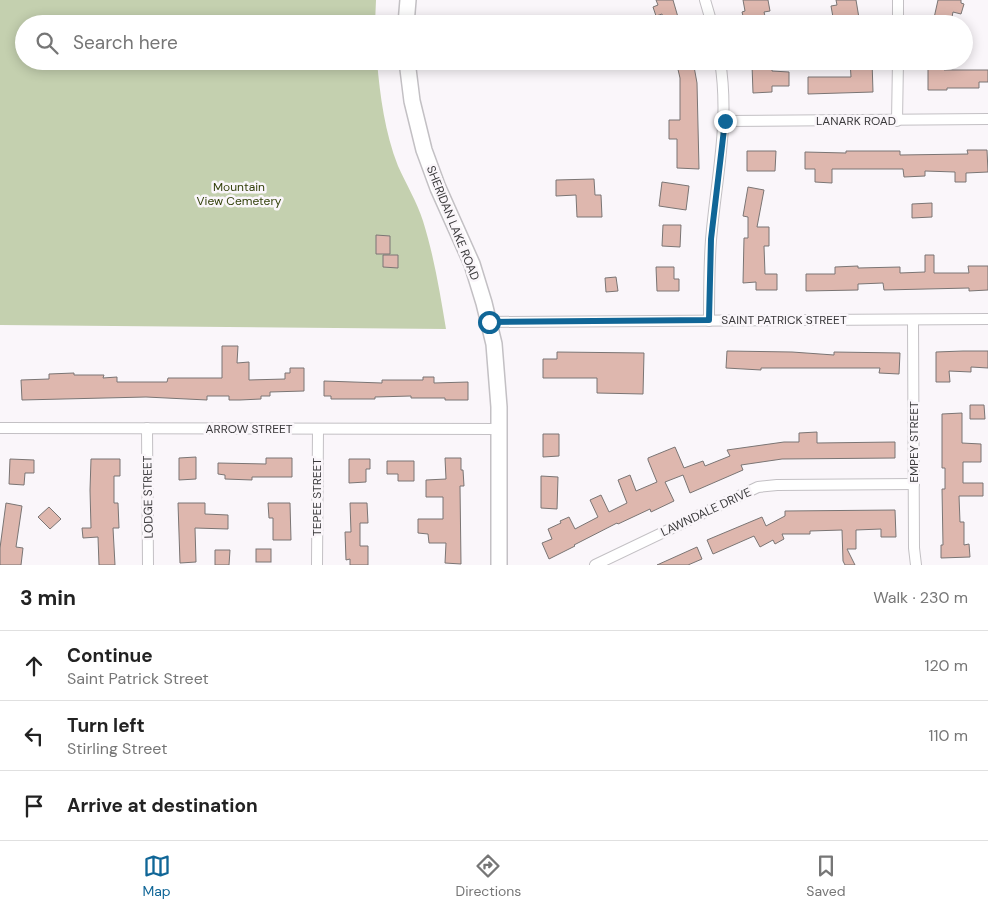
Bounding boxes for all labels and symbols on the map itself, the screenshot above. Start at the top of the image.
route end [714,110,737,133]
street label: LANARK ROAD [816,113,896,129]
street label: SHERIDAN LAKE ROAD [423,163,483,283]
park label: Mountain View Cemetery [196,179,282,209]
route start [478,311,501,334]
street label: SAINT PATRICK STREET [721,312,847,328]
street label: EMPEY STREET [906,401,922,483]
street label: ARROW STREET [206,421,293,437]
street label: LODGE STREET [139,455,157,539]
street label: TEPEE STREET [309,458,325,536]
street label: LAWNDALE DRIVE [658,484,754,540]

